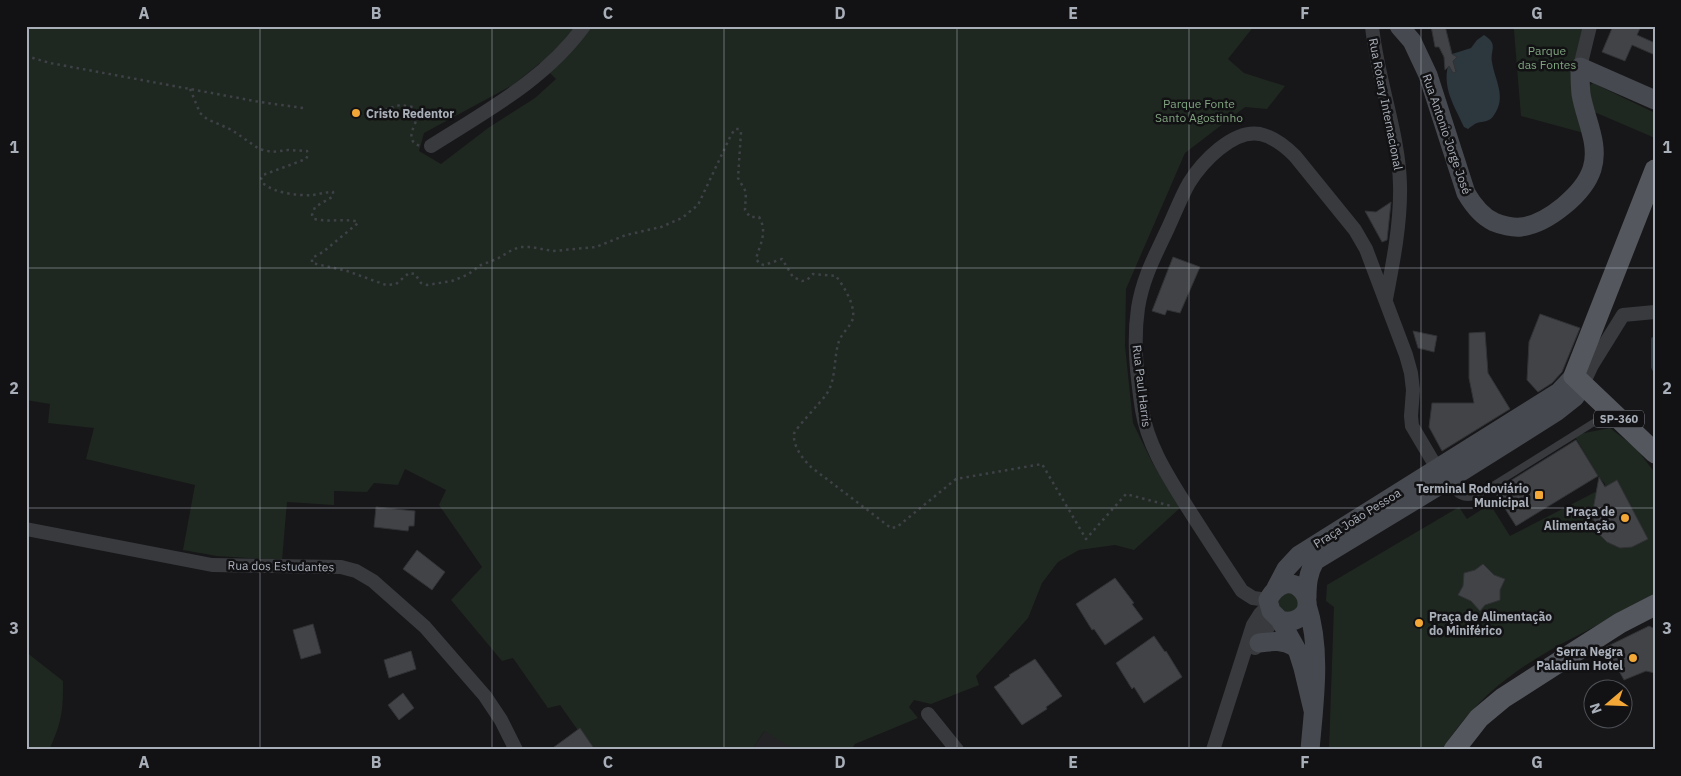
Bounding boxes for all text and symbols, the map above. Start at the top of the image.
text: A [139,3,150,23]
text: B [371,3,382,23]
text: C [603,3,613,23]
text: D [834,3,846,23]
text: E [1068,3,1078,23]
text: F [1300,3,1310,23]
text: G [1531,3,1543,23]
street label: Rua Rotary Internacional [1366,37,1406,171]
park label: Parque das Fontes [1518,43,1576,72]
street label: Rua Antonio Jorge José [1419,72,1475,197]
park label: Parque Fonte Santo Agostinho [1155,96,1243,125]
place label: Cristo Redentor [366,106,454,121]
marker: Cristo Redentor [350,107,362,119]
text: 1 [9,137,19,157]
text: 1 [1662,137,1672,157]
street label: Rua Paul Harris [1130,344,1155,428]
text: 2 [9,378,19,398]
text: 2 [1662,378,1672,398]
road number: SP-360 [1594,410,1644,428]
place label: Terminal Rodoviário Municipal [1416,481,1529,510]
street label: Praça João Pessoa [1310,485,1404,551]
marker: Terminal Rodoviário Municipal [1533,489,1545,501]
place label: Praça de Alimentação [1544,504,1615,533]
marker: Praça de Alimentação [1619,512,1631,524]
street label: Rua dos Estudantes [228,558,335,574]
place label: Praça de Alimentação do Miniférico [1429,609,1552,638]
marker: Praça de Alimentação do Miniférico [1413,617,1425,629]
text: 3 [9,618,19,638]
text: 3 [1662,618,1672,638]
place label: Serra Negra Paladium Hotel [1536,644,1623,673]
marker: Serra Negra Paladium Hotel [1627,652,1639,664]
north arrow [1584,678,1634,728]
text: N [1586,701,1606,716]
text: A [139,752,150,772]
text: B [371,752,382,772]
text: C [603,752,613,772]
text: D [834,752,846,772]
text: E [1068,752,1078,772]
text: F [1300,752,1310,772]
text: G [1531,752,1543,772]

